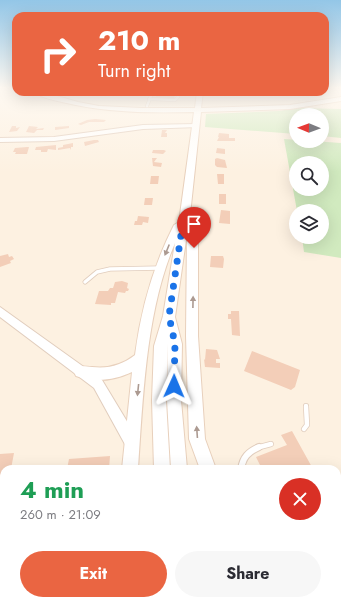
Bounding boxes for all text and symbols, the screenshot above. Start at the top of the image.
text: 210 m [98,20,181,61]
icon: right [32,28,84,80]
text: Turn right [98,58,170,84]
north arrow [289,108,329,148]
map controls [289,108,329,244]
button: search [289,156,329,196]
button: layers [289,204,329,244]
pin [177,207,211,248]
icon: arrive [183,213,205,235]
one-way arrow [164,244,170,256]
one-way arrow [190,295,196,308]
position arrow [153,365,195,407]
one-way arrow [134,384,141,396]
one-way arrow [193,426,200,438]
text: 4 min [20,472,84,507]
button: close [279,478,321,520]
text: 260 m · 21:09 [20,505,101,524]
button: Exit [20,551,167,597]
button: Share [175,551,321,597]

